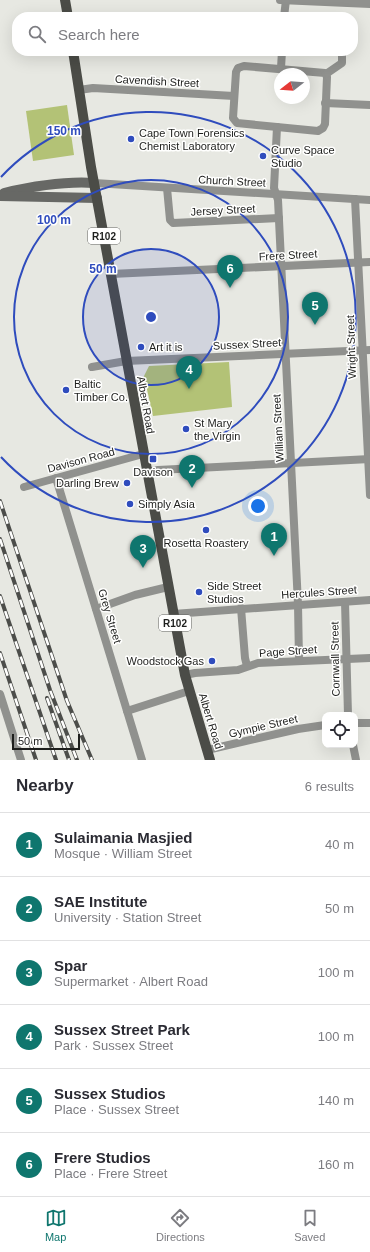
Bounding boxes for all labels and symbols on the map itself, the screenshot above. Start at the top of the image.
north arrow [274,68,310,104]
street label: Cavendish Street [115,73,199,89]
text: 150 m [47,124,81,138]
place label: Cape Town Forensics Chemist Laboratory [139,127,245,152]
marker: Cape Town Forensics Chemist Laboratory [126,134,136,144]
place label: Curve Space Studio [271,144,335,169]
marker: Curve Space Studio [258,151,268,161]
street label: Church Street [198,173,266,189]
street label: Jersey Street [190,202,256,218]
text: 100 m [37,213,71,227]
road number: R102 [88,228,120,244]
street label: Frere Street [258,247,318,263]
pin: 6 [217,255,243,288]
text: 50 m [89,262,117,276]
pin: 5 [302,292,328,325]
centre of rings [144,310,158,324]
street label: Wright Street [344,315,358,379]
street label: Sussex Street [212,336,282,352]
place label: Art it is [149,341,183,353]
marker: Art it is [136,342,146,352]
pin: 4 [176,356,202,389]
street label: Albert Road [135,375,157,435]
place label: Baltic Timber Co. [74,378,128,403]
marker: Baltic Timber Co. [61,385,71,395]
street label: William Street [270,394,286,462]
place label: St Mary the Virgin [194,417,240,442]
marker: St Mary the Virgin [181,424,191,434]
street label: Davison Road [46,445,116,475]
marker: Davison [148,454,158,464]
pin: 2 [179,455,205,488]
place label: Davison [133,466,173,478]
place label: Darling Brew [56,477,119,489]
marker: Darling Brew [122,478,132,488]
your location [248,496,268,516]
place label: Simply Asia [138,498,196,510]
marker: Simply Asia [125,499,135,509]
pin: 1 [261,523,287,556]
marker: Rosetta Roastery [201,525,211,535]
pin: 3 [130,535,156,568]
place label: Rosetta Roastery [164,537,249,549]
place label: Side Street Studios [207,580,261,605]
street label: Hercules Street [281,583,357,601]
street label: Grey Street [96,587,124,645]
marker: Side Street Studios [194,587,204,597]
road number: R102 [159,615,191,631]
street label: Cornwall Street [328,621,342,697]
street label: Page Street [259,643,317,659]
place label: Woodstock Gas [127,655,204,667]
marker: Woodstock Gas [207,656,217,666]
street label: Albert Road [197,691,225,751]
street label: Gympie Street [227,712,299,740]
scale bar [12,732,80,751]

